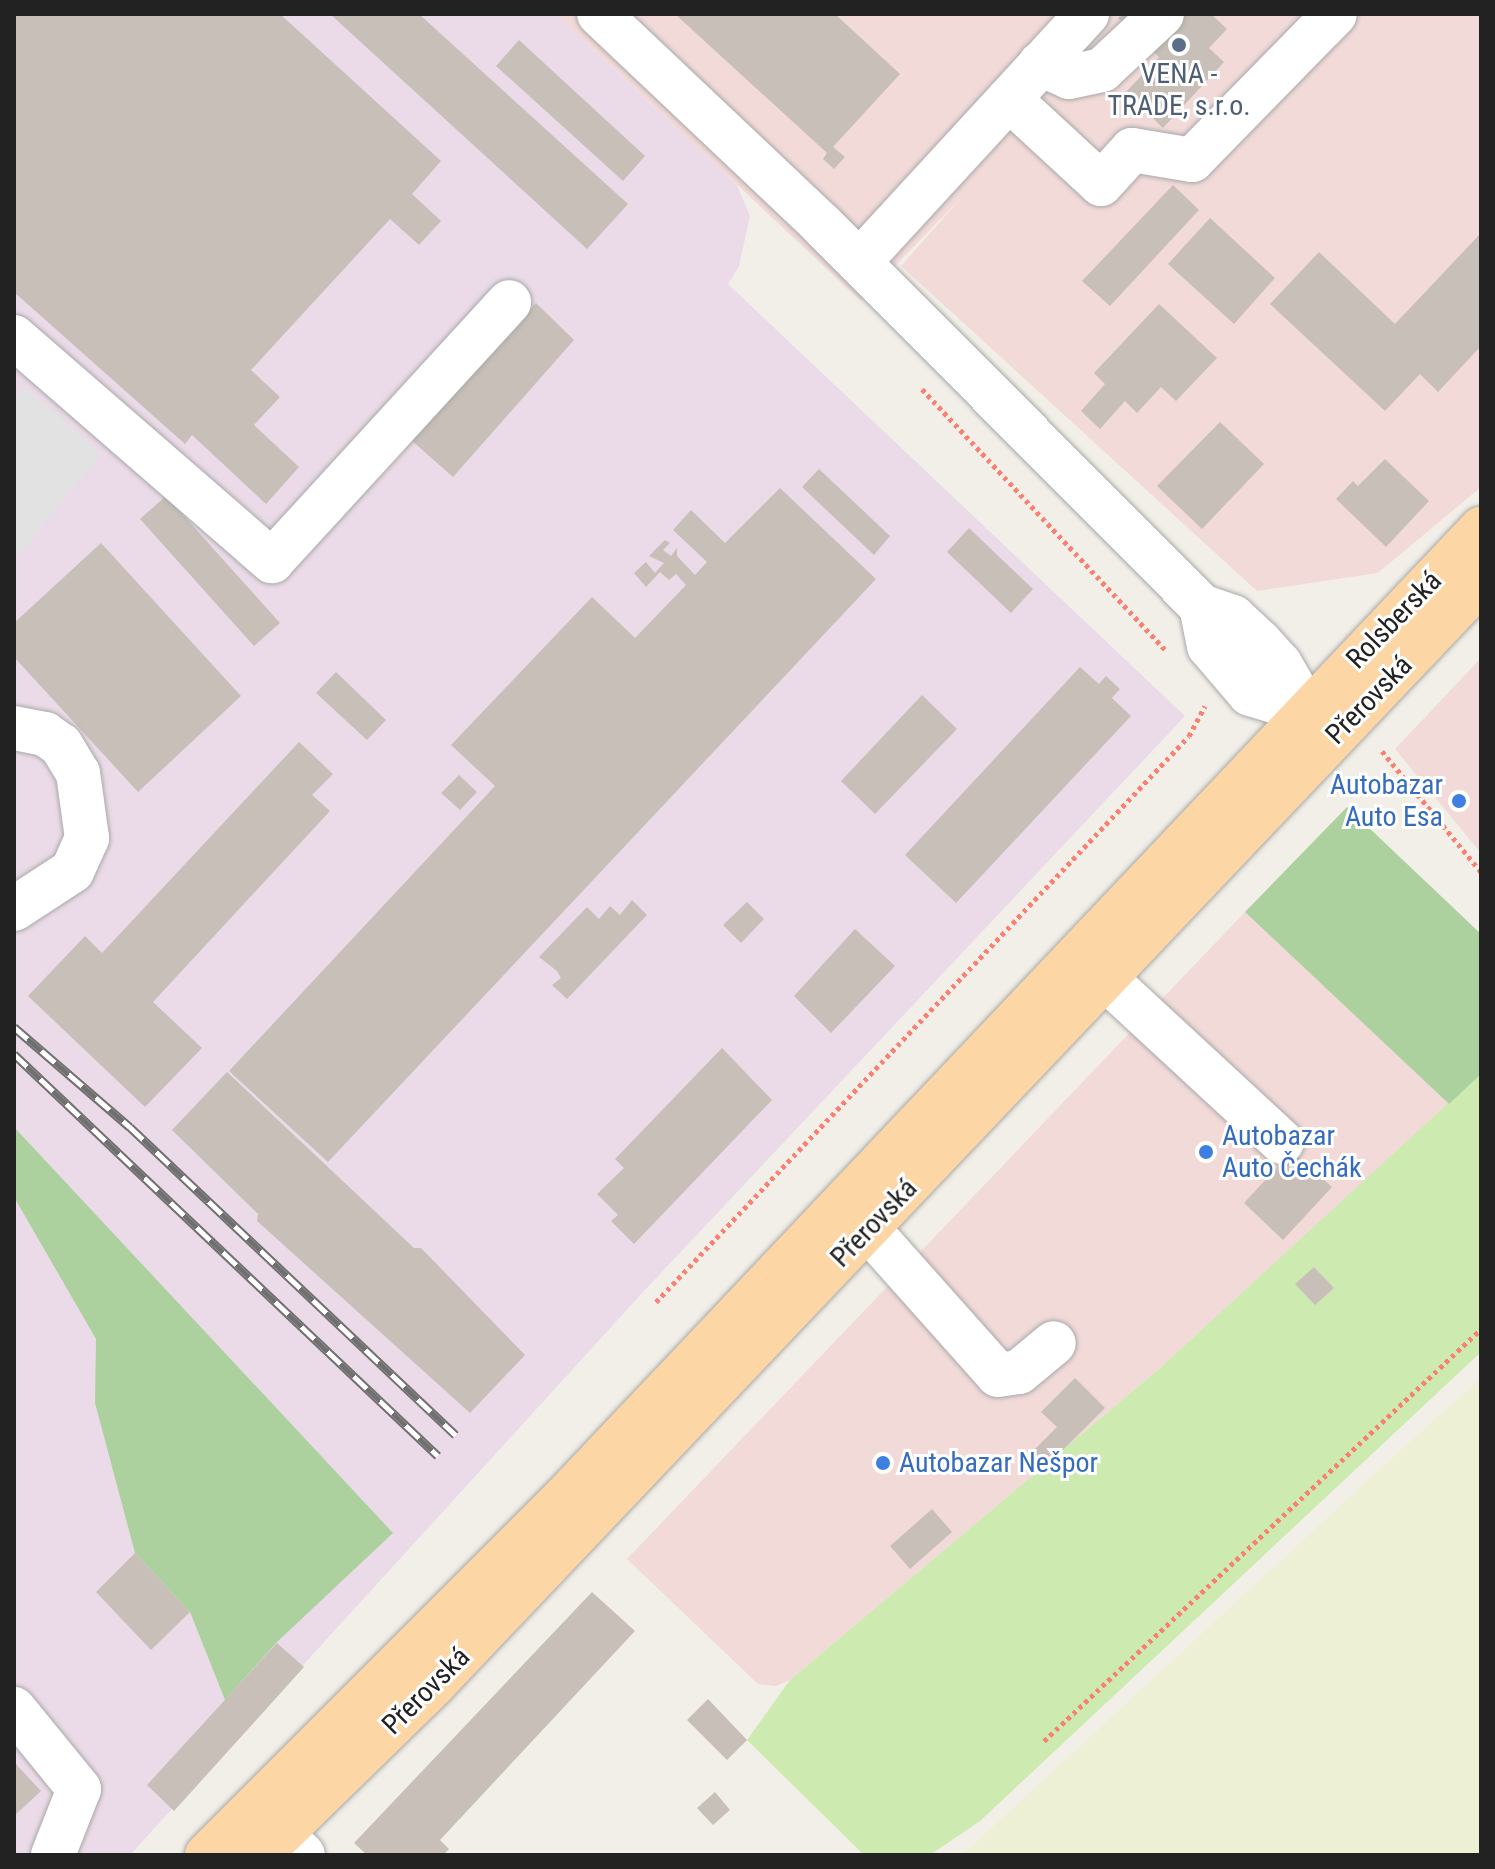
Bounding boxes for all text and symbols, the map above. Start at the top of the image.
marker: VENA - TRADE, s.r.o. [1170,36,1188,54]
place label: VENA - TRADE, s.r.o. [1107,57,1251,123]
street label: Rolsberská [1339,564,1449,676]
street label: Přerovská [1319,649,1419,751]
place label: Autobazar Auto Esa [1330,768,1443,834]
marker: Autobazar Auto Esa [1450,792,1468,810]
place label: Autobazar Auto Čechák [1222,1119,1362,1185]
marker: Autobazar Auto Čechák [1197,1143,1215,1161]
street label: Přerovská [824,1172,924,1274]
place label: Autobazar Nešpor [899,1446,1098,1480]
marker: Autobazar Nešpor [874,1454,892,1472]
street label: Přerovská [375,1640,477,1742]

